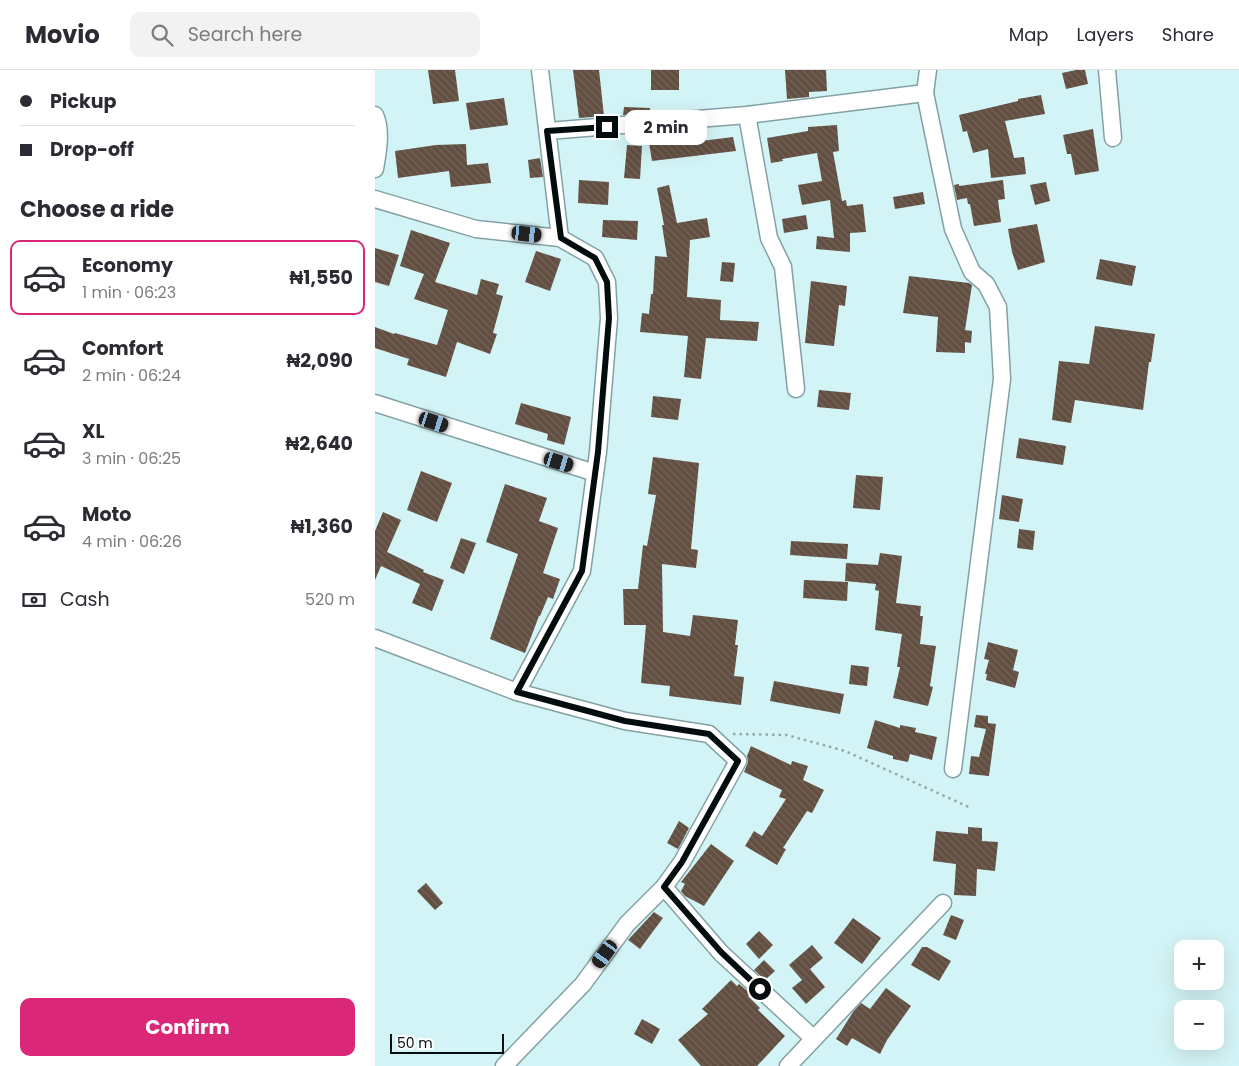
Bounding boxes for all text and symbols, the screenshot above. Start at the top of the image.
search box [130,12,480,57]
text: Movio [25,18,100,51]
icon: search [148,21,176,49]
text: Search here [188,21,302,48]
text: Map [1009,22,1049,47]
text: Layers [1077,22,1134,47]
text: Share [1162,22,1214,47]
text: Pickup [50,88,116,115]
callout: 2 min [625,110,707,144]
route end [596,116,618,138]
text: 2 min [644,116,688,139]
text: Drop-off [50,136,134,163]
text: Choose a ride [20,194,174,225]
car [511,225,542,243]
text: Economy [82,252,173,279]
icon: car [22,255,67,300]
text: ₦1,550 [290,264,353,291]
text: 1 min · 06:23 [82,281,176,304]
text: Comfort [82,335,164,362]
icon: car [22,338,67,383]
text: ₦2,090 [287,347,353,374]
text: 2 min · 06:24 [82,364,181,387]
car [417,410,450,434]
text: XL [82,418,105,445]
icon: car [22,421,67,466]
text: ₦2,640 [286,430,353,457]
text: 3 min · 06:25 [82,447,181,470]
car [542,450,575,474]
text: Moto [82,501,131,528]
icon: car [22,504,67,549]
text: ₦1,360 [291,513,353,540]
text: 4 min · 06:26 [82,530,182,553]
icon: cash [20,586,48,614]
text: Cash [60,586,110,613]
text: 520 m [305,588,355,611]
car [590,937,619,971]
map controls [1174,940,1224,1050]
button: + [1174,940,1224,990]
route start [749,978,771,1000]
button: Confirm [20,998,355,1056]
button: − [1174,1000,1224,1050]
scale bar [390,1031,504,1054]
text: 50 m [397,1033,433,1053]

